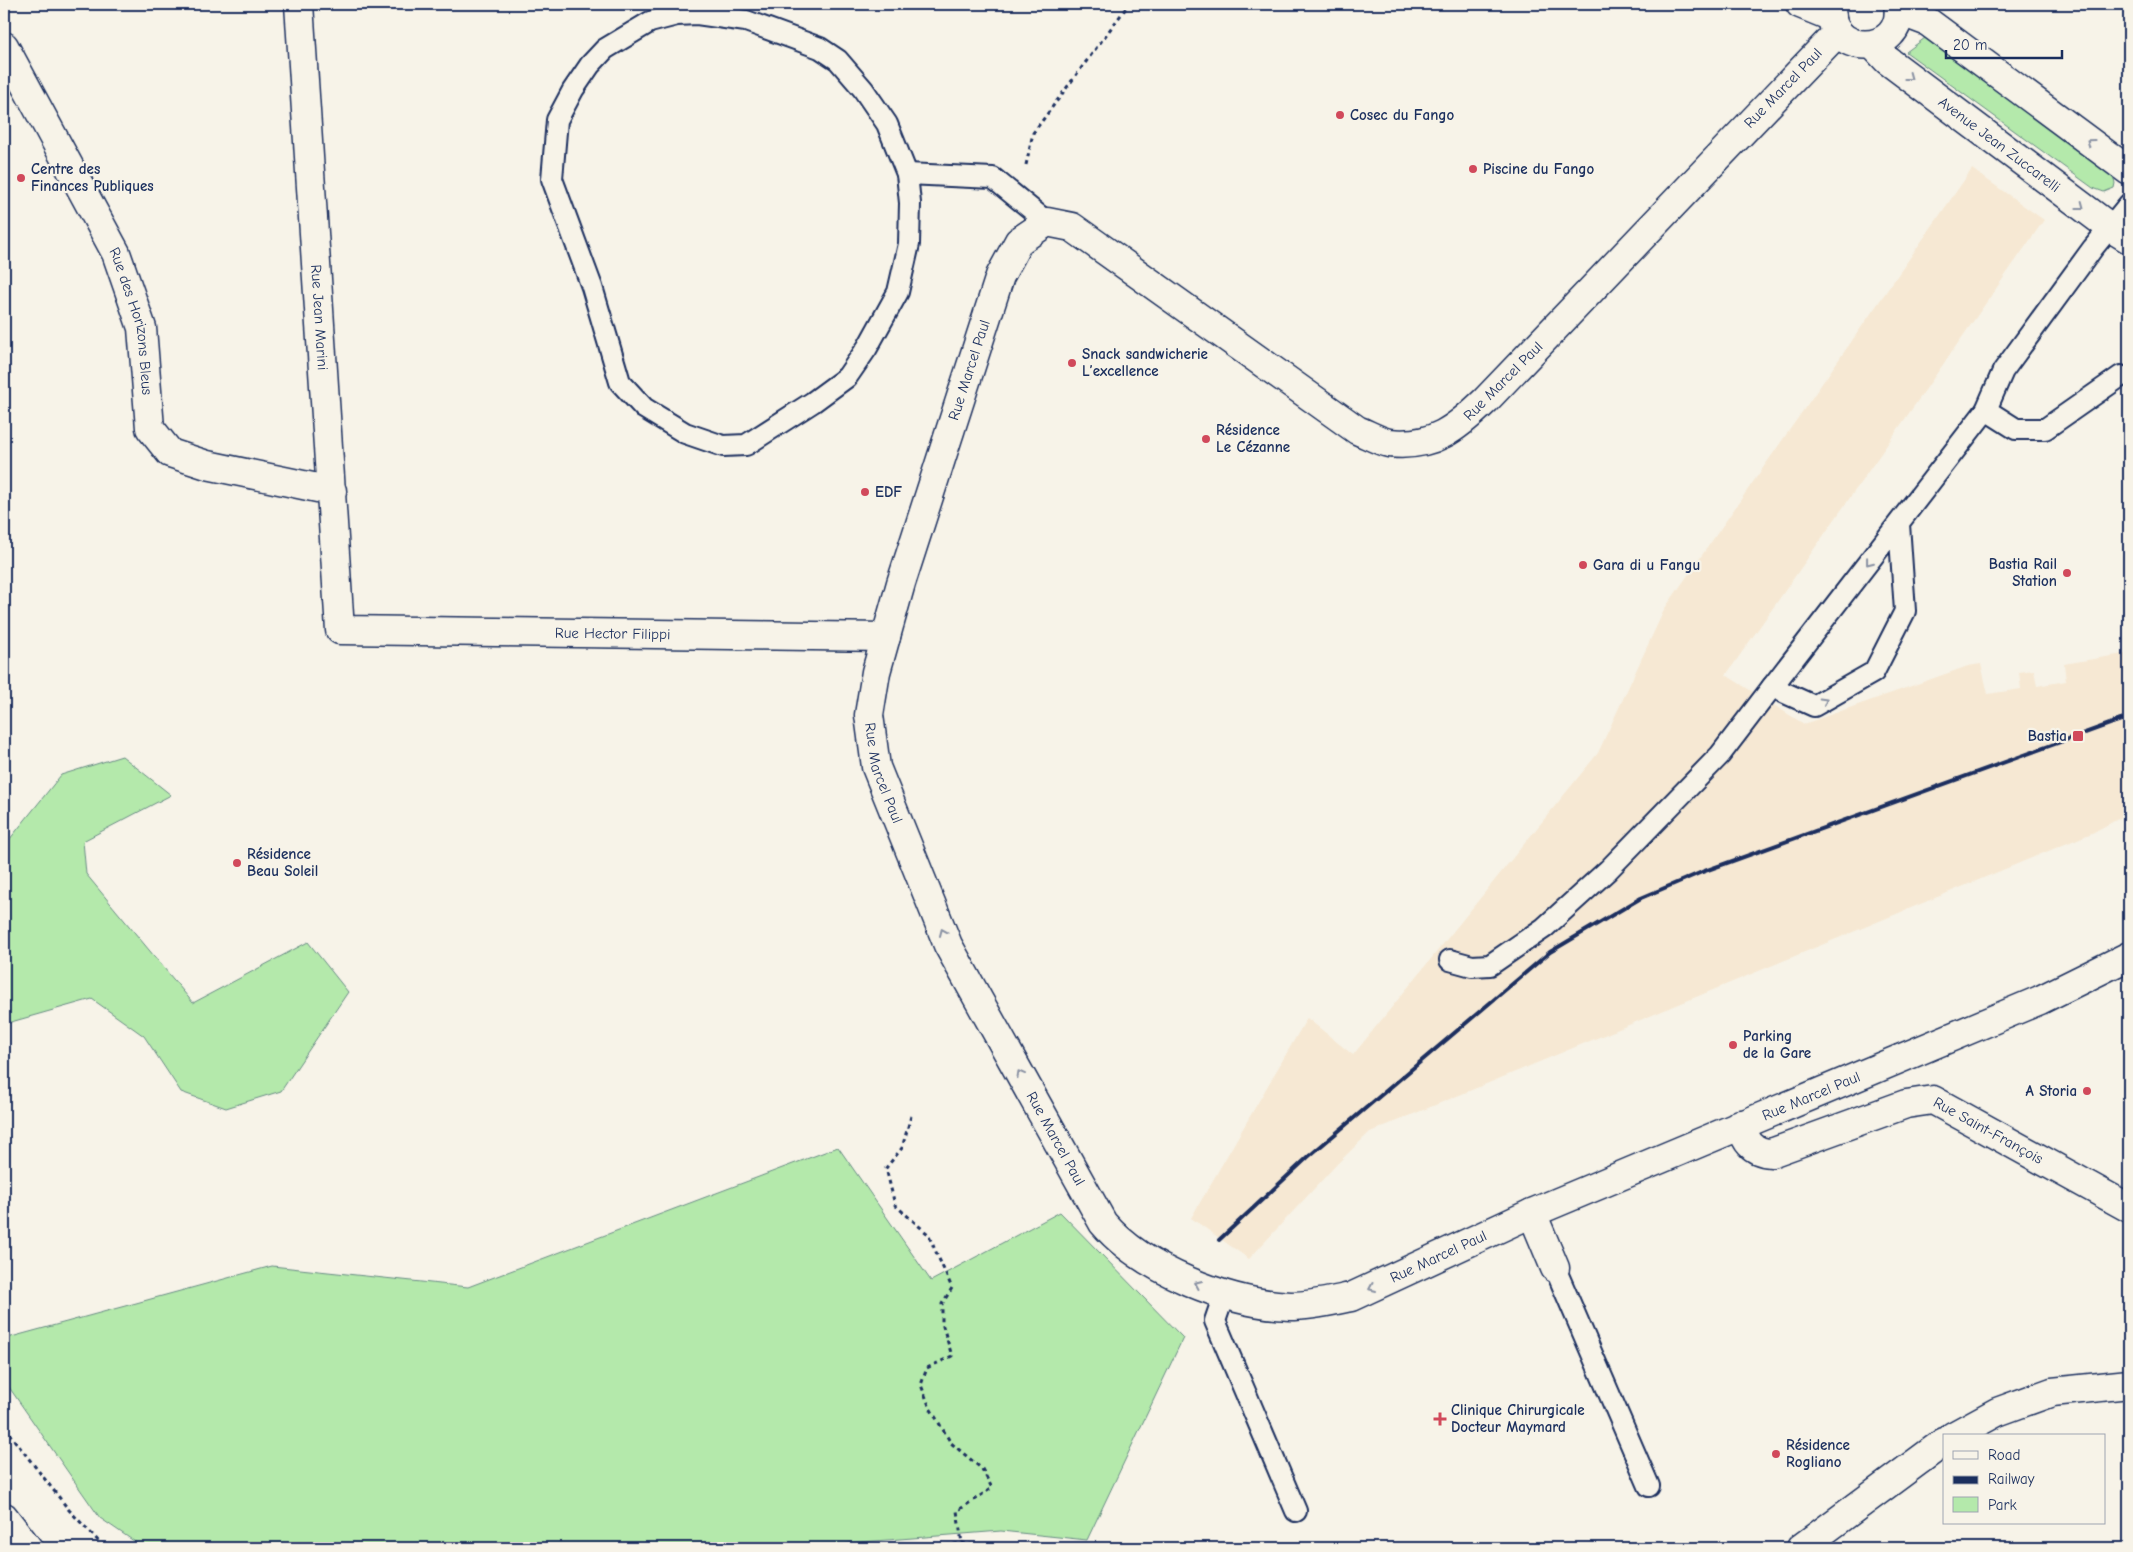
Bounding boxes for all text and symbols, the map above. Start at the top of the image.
scale bar [1946,28,2062,60]
text: 20 m [1953,36,1987,54]
street label: Rue Marcel Paul [1740,44,1826,132]
one-way arrow [1903,71,1912,79]
street label: Avenue Jean Zuccarelli [1935,93,2064,196]
place label: Cosec du Fango [1350,106,1455,124]
marker: Cosec du Fango [1334,109,1346,121]
one-way arrow [2086,139,2096,148]
place label: Centre des Finances Publiques [31,160,154,195]
place label: Piscine du Fango [1483,160,1595,178]
marker: Piscine du Fango [1467,163,1479,175]
marker: Centre des Finances Publiques [15,172,27,184]
one-way arrow [2075,200,2085,209]
street label: Rue des Horizons Bleus [106,244,156,396]
street label: Rue Jean Marini [307,264,332,371]
street label: Rue Marcel Paul [944,318,994,422]
street label: Rue Marcel Paul [1460,338,1546,424]
place label: Snack sandwicherie L’excellence [1082,345,1208,380]
marker: Snack sandwicherie L’excellence [1066,357,1078,369]
place label: Résidence Le Cézanne [1216,421,1290,456]
marker: Résidence Le Cézanne [1200,433,1212,445]
place label: EDF [875,483,902,501]
marker: EDF [859,486,871,498]
place label: Bastia Rail Station [1989,555,2057,590]
place label: Gara di u Fangu [1593,556,1700,574]
one-way arrow [1867,556,1875,565]
marker: Gara di u Fangu [1577,559,1589,571]
marker: Bastia Rail Station [2061,567,2073,579]
street label: Rue Hector Filippi [555,624,671,643]
one-way arrow [1818,697,1827,707]
street label: Rue Marcel Paul [861,721,907,826]
place label: Bastia [2028,727,2067,745]
marker: Bastia [2071,729,2085,743]
place label: Résidence Beau Soleil [247,845,318,880]
marker: Résidence Beau Soleil [231,857,243,869]
one-way arrow [938,928,948,936]
place label: Parking de la Gare [1743,1027,1811,1062]
marker: Parking de la Gare [1727,1039,1739,1051]
street label: Rue Marcel Paul [1759,1067,1863,1124]
one-way arrow [1017,1071,1027,1080]
place label: A Storia [2026,1082,2077,1100]
marker: A Storia [2081,1085,2093,1097]
street label: Rue Marcel Paul [1023,1088,1089,1189]
street label: Rue Saint-François [1930,1093,2046,1168]
street label: Rue Marcel Paul [1387,1226,1489,1287]
one-way arrow [1194,1280,1203,1291]
one-way arrow [1369,1282,1377,1292]
place label: Clinique Chirurgicale Docteur Maymard [1451,1401,1585,1436]
marker: Clinique Chirurgicale Docteur Maymard [1433,1412,1447,1426]
legend [1943,1434,2106,1524]
place label: Résidence Rogliano [1786,1436,1850,1471]
text: Road [1988,1446,2020,1464]
marker: Résidence Rogliano [1770,1448,1782,1460]
text: Railway [1988,1470,2035,1488]
text: Park [1988,1496,2017,1514]

